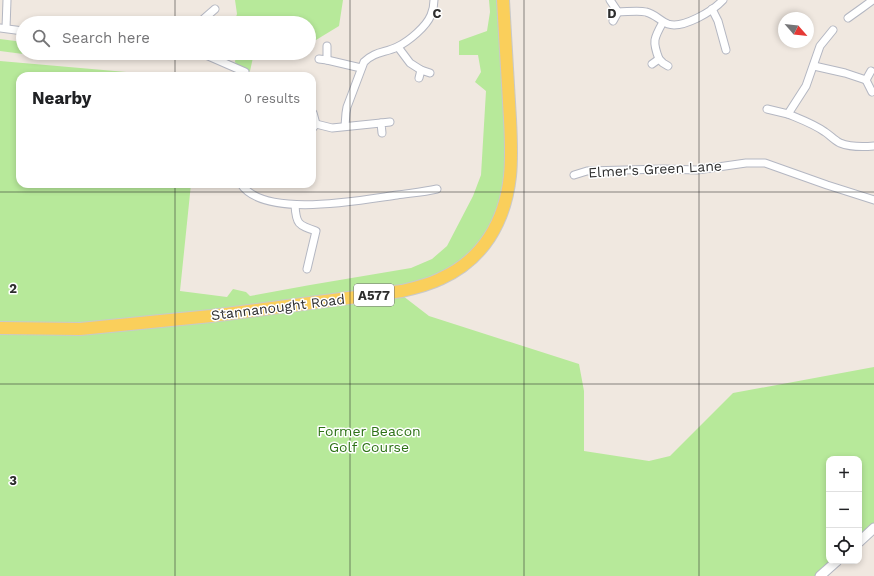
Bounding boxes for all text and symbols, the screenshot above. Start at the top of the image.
text: C [433,6,442,21]
text: D [607,6,617,21]
north arrow [778,12,814,48]
search box [16,16,316,60]
icon: search [30,27,52,49]
text: Search here [62,29,150,47]
text: Nearby [32,88,91,108]
text: 0 results [244,91,300,106]
street label: Elmer's Green Lane [588,158,722,180]
text: 2 [9,281,17,296]
road number: A577 [354,284,394,306]
street label: Stannanought Road [210,291,346,323]
park label: Former Beacon Golf Course [317,423,421,455]
map controls [826,456,862,564]
button: + [826,456,862,492]
text: 3 [9,473,17,488]
button: − [826,492,862,528]
button: locate [826,528,862,564]

